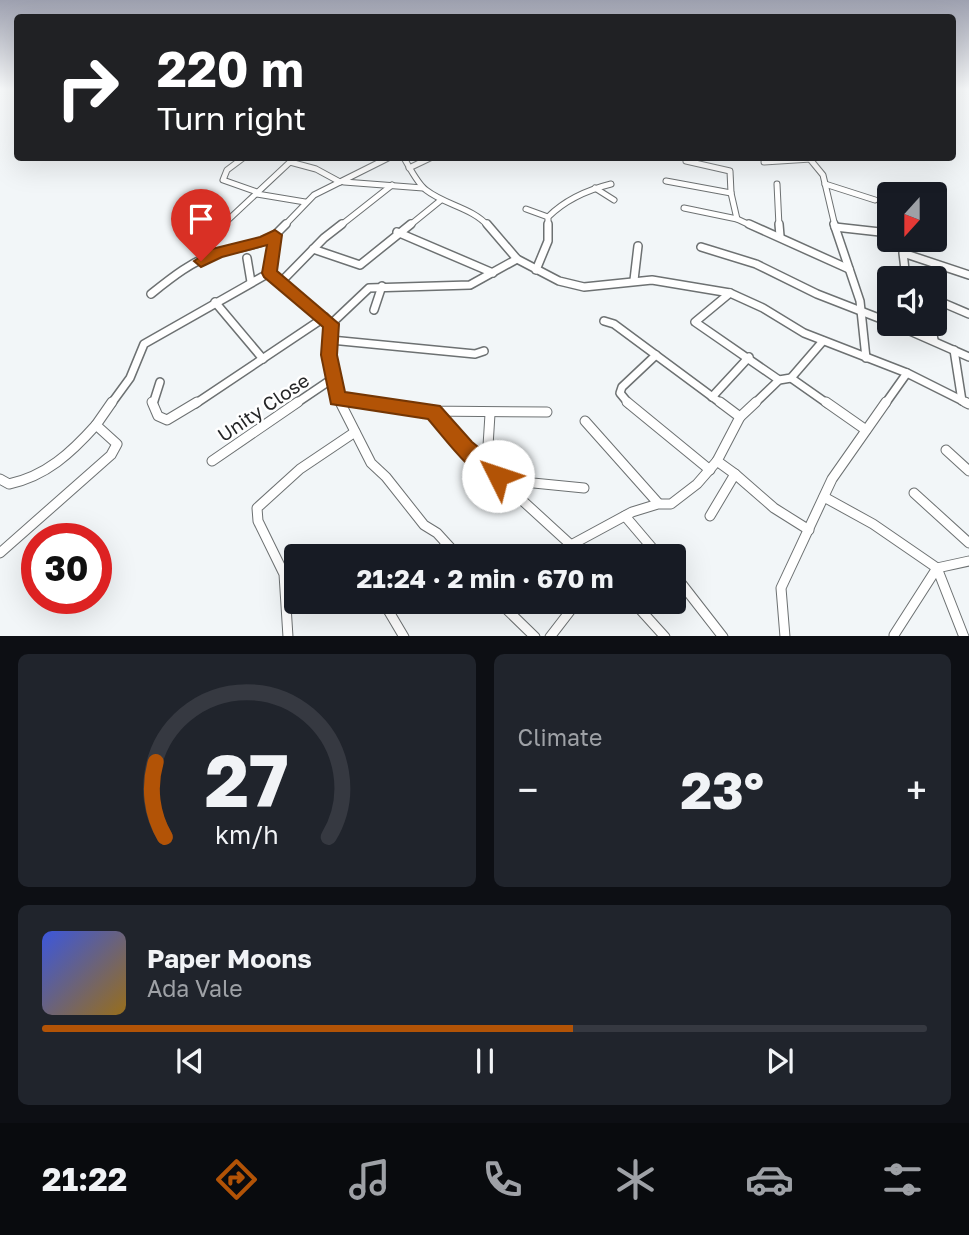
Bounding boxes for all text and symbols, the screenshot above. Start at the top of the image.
text: 220 m [157,39,304,98]
icon: right [42,42,133,133]
text: Turn right [157,99,306,137]
north arrow [877,182,947,252]
map controls [877,182,947,336]
pin [171,189,231,261]
icon: arrive [182,200,220,238]
button: sound [877,266,947,336]
street label: Unity Close [213,368,313,446]
position arrow [461,439,535,513]
speed limit sign: 30 [21,523,112,614]
text: 21:24 · 2 min · 670 m [356,563,614,594]
text: Climate [518,723,602,751]
text: 27 [205,736,289,823]
text: 23° [680,758,764,820]
text: − [518,767,538,812]
text: + [906,767,927,812]
text: km/h [215,818,279,849]
text: Paper Moons [147,943,312,974]
text: Ada Vale [147,974,243,1002]
icon: previous [171,1042,209,1080]
icon: pause [466,1042,504,1080]
icon: next [761,1042,799,1080]
icon: directions [212,1155,261,1204]
icon: music [345,1155,394,1204]
icon: phone [478,1155,527,1204]
icon: climate [611,1155,660,1204]
icon: car [745,1155,794,1204]
icon: filters [878,1155,927,1204]
text: 21:22 [42,1160,127,1198]

